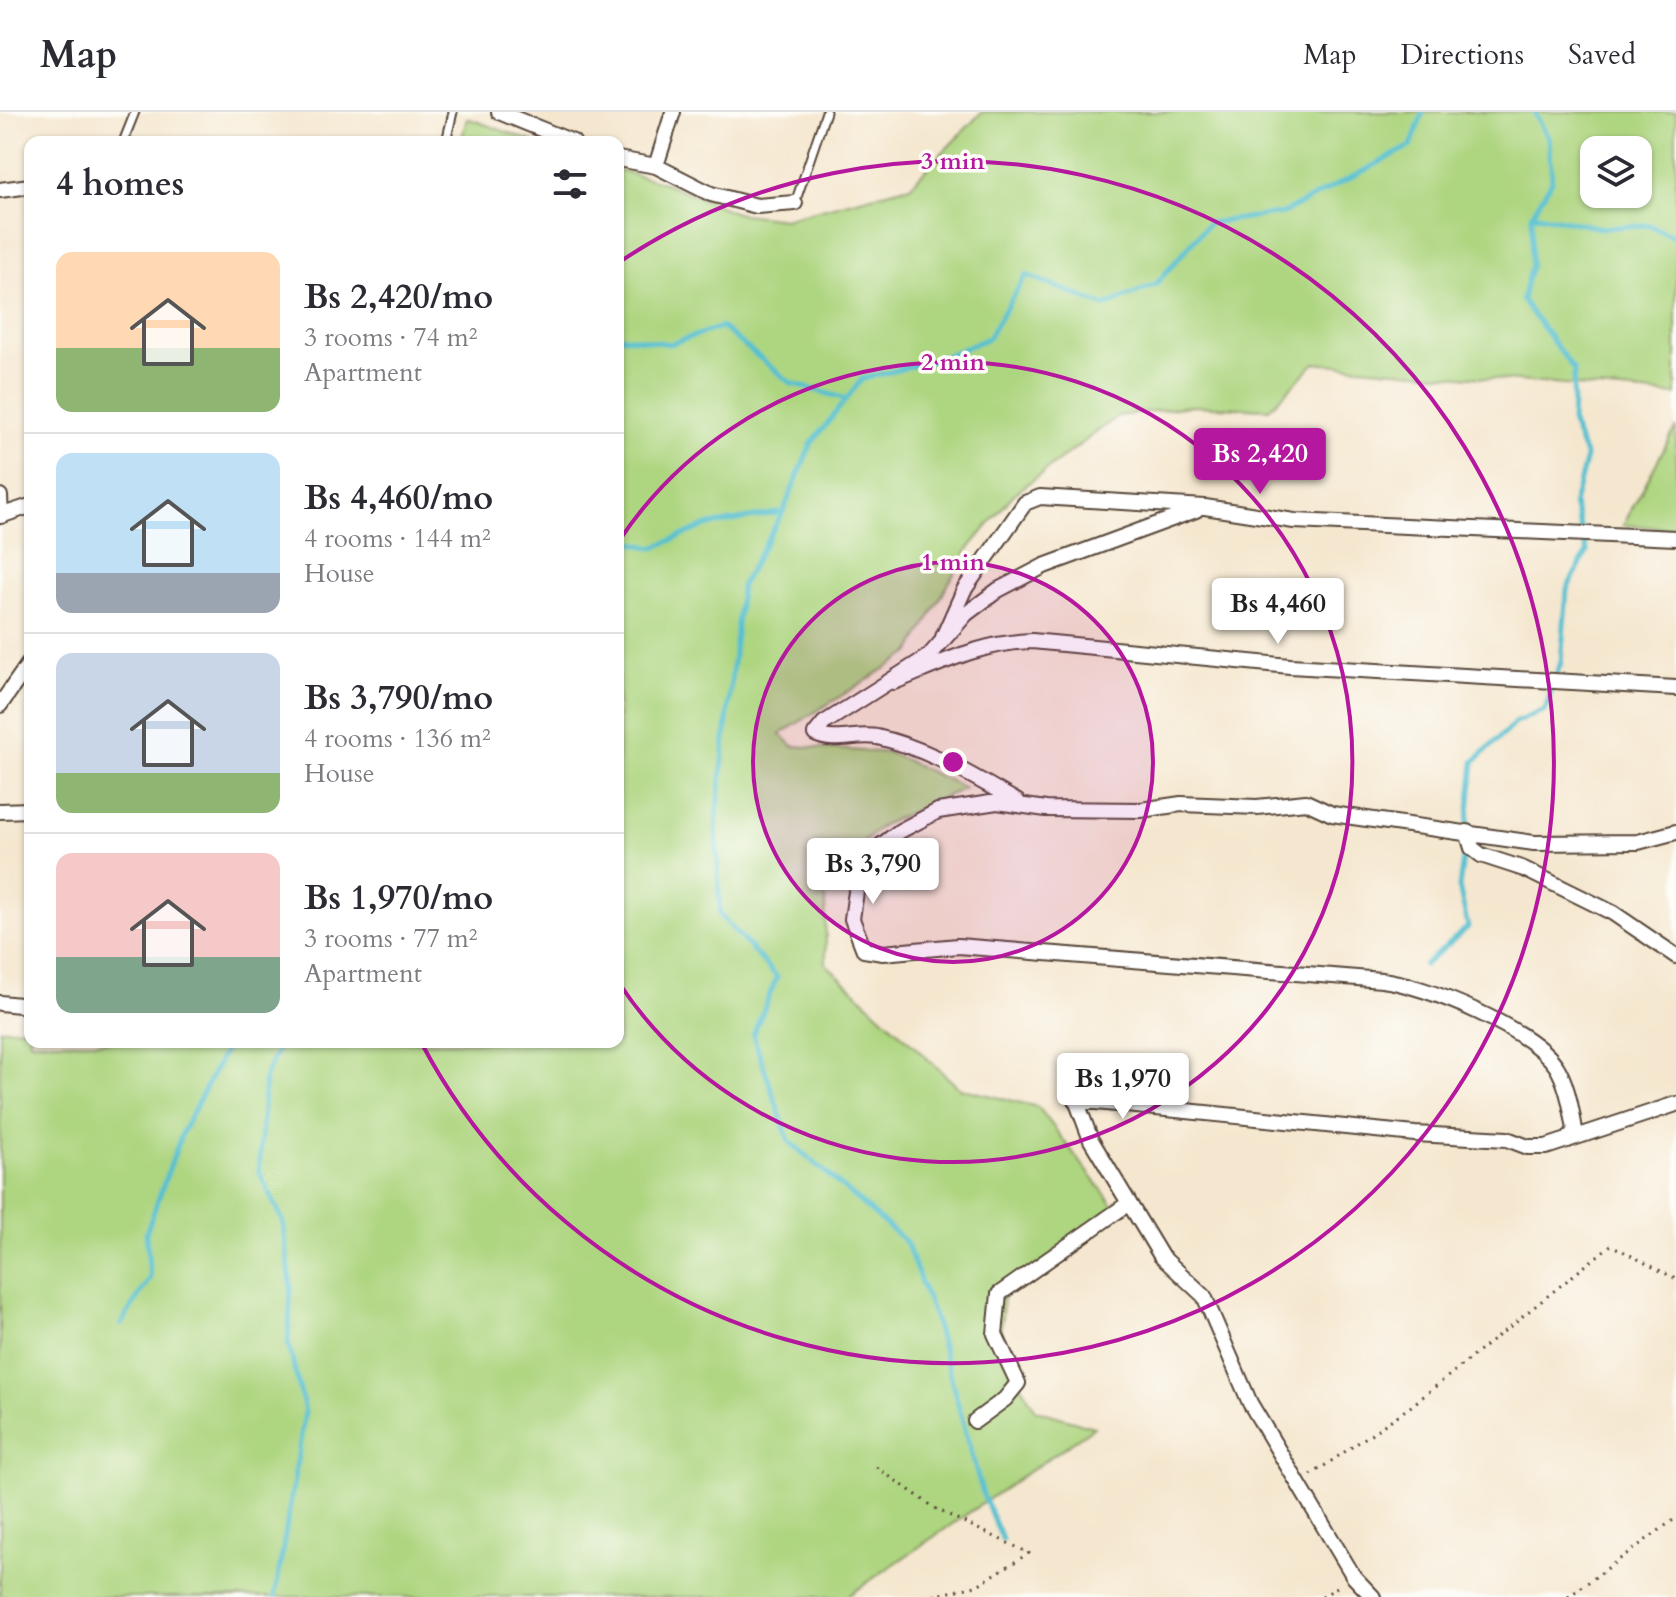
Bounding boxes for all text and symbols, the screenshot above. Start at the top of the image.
text: Map [40,29,117,81]
text: Map [1303,36,1357,74]
text: Directions [1401,36,1524,74]
text: Saved [1568,36,1636,74]
map controls [1580,136,1652,208]
button: layers [1580,136,1652,208]
text: 3 min [921,145,986,178]
text: 4 homes [56,161,184,207]
icon: filters [548,162,592,206]
text: Bs 2,420/mo [304,274,493,320]
icon: home [120,284,216,380]
text: 3 rooms · 74 m² [304,320,477,355]
text: 2 min [921,346,986,379]
text: Apartment [304,355,422,390]
pin: Bs 2,420 [1177,428,1343,496]
text: Bs 2,420 [1212,436,1308,471]
text: Bs 4,460/mo [304,475,493,521]
icon: home [120,485,216,581]
text: 4 rooms · 144 m² [304,521,491,556]
text: 1 min [921,546,986,579]
text: House [304,556,375,591]
pin: Bs 4,460 [1195,578,1361,646]
text: Bs 4,460 [1230,586,1326,621]
text: Bs 3,790/mo [304,675,493,721]
icon: home [120,685,216,781]
text: 4 rooms · 136 m² [304,721,491,756]
centre of rings [939,748,967,776]
text: House [304,756,375,791]
pin: Bs 3,790 [790,838,956,906]
text: Bs 3,790 [825,846,921,881]
text: Bs 1,970/mo [304,875,493,921]
icon: home [120,885,216,981]
text: 3 rooms · 77 m² [304,921,477,956]
text: Apartment [304,956,422,991]
pin: Bs 1,970 [1040,1053,1206,1121]
text: Bs 1,970 [1075,1061,1171,1096]

